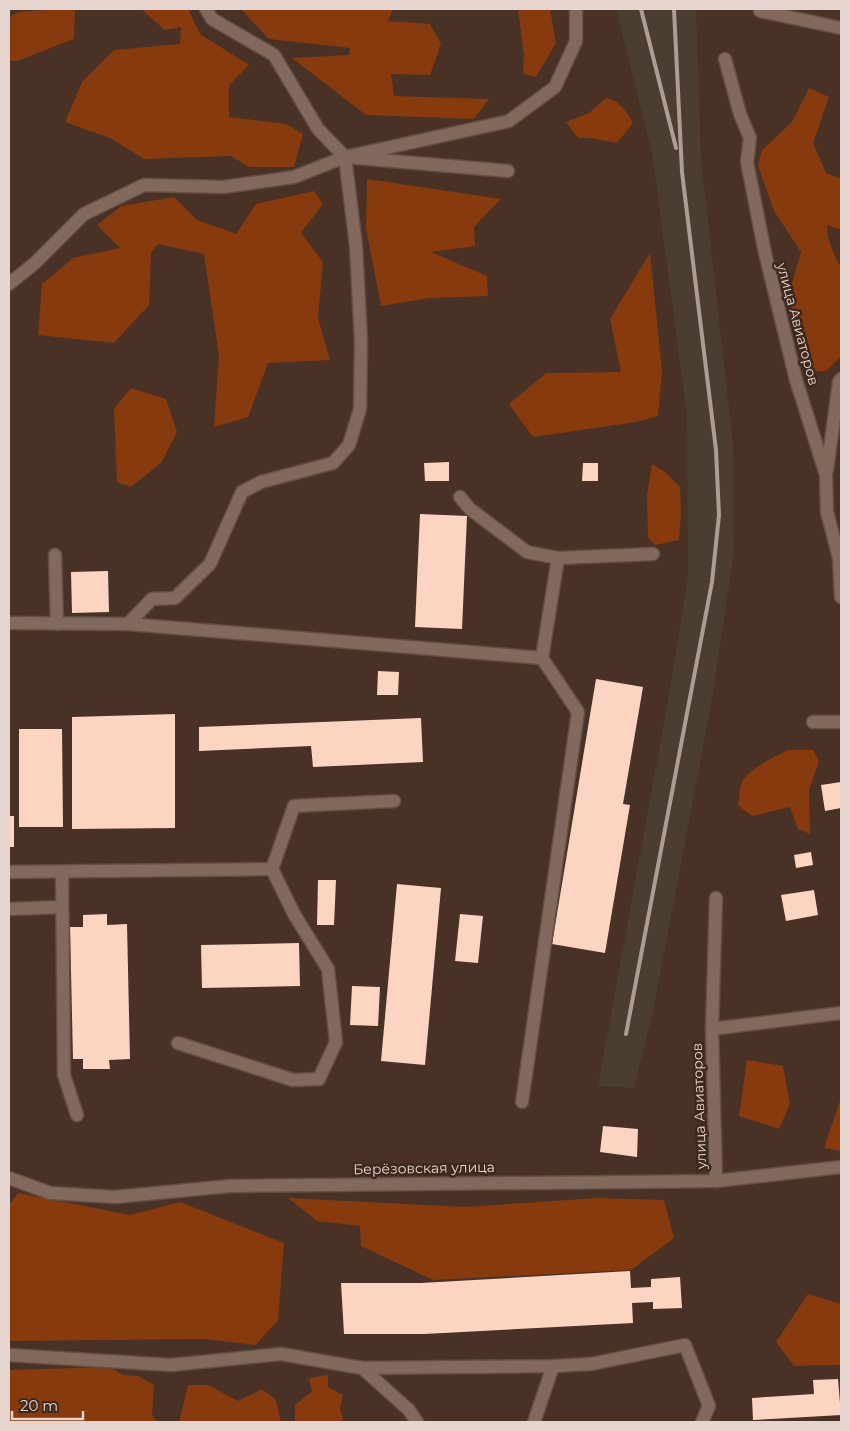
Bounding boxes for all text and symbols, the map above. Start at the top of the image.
street label: улица Авиаторов [773,260,823,387]
street label: улица Авиаторов [688,1043,710,1170]
street label: Берёзовская улица [353,1158,495,1178]
scale bar [12,1388,84,1420]
text: 20 m [20,1396,58,1415]

